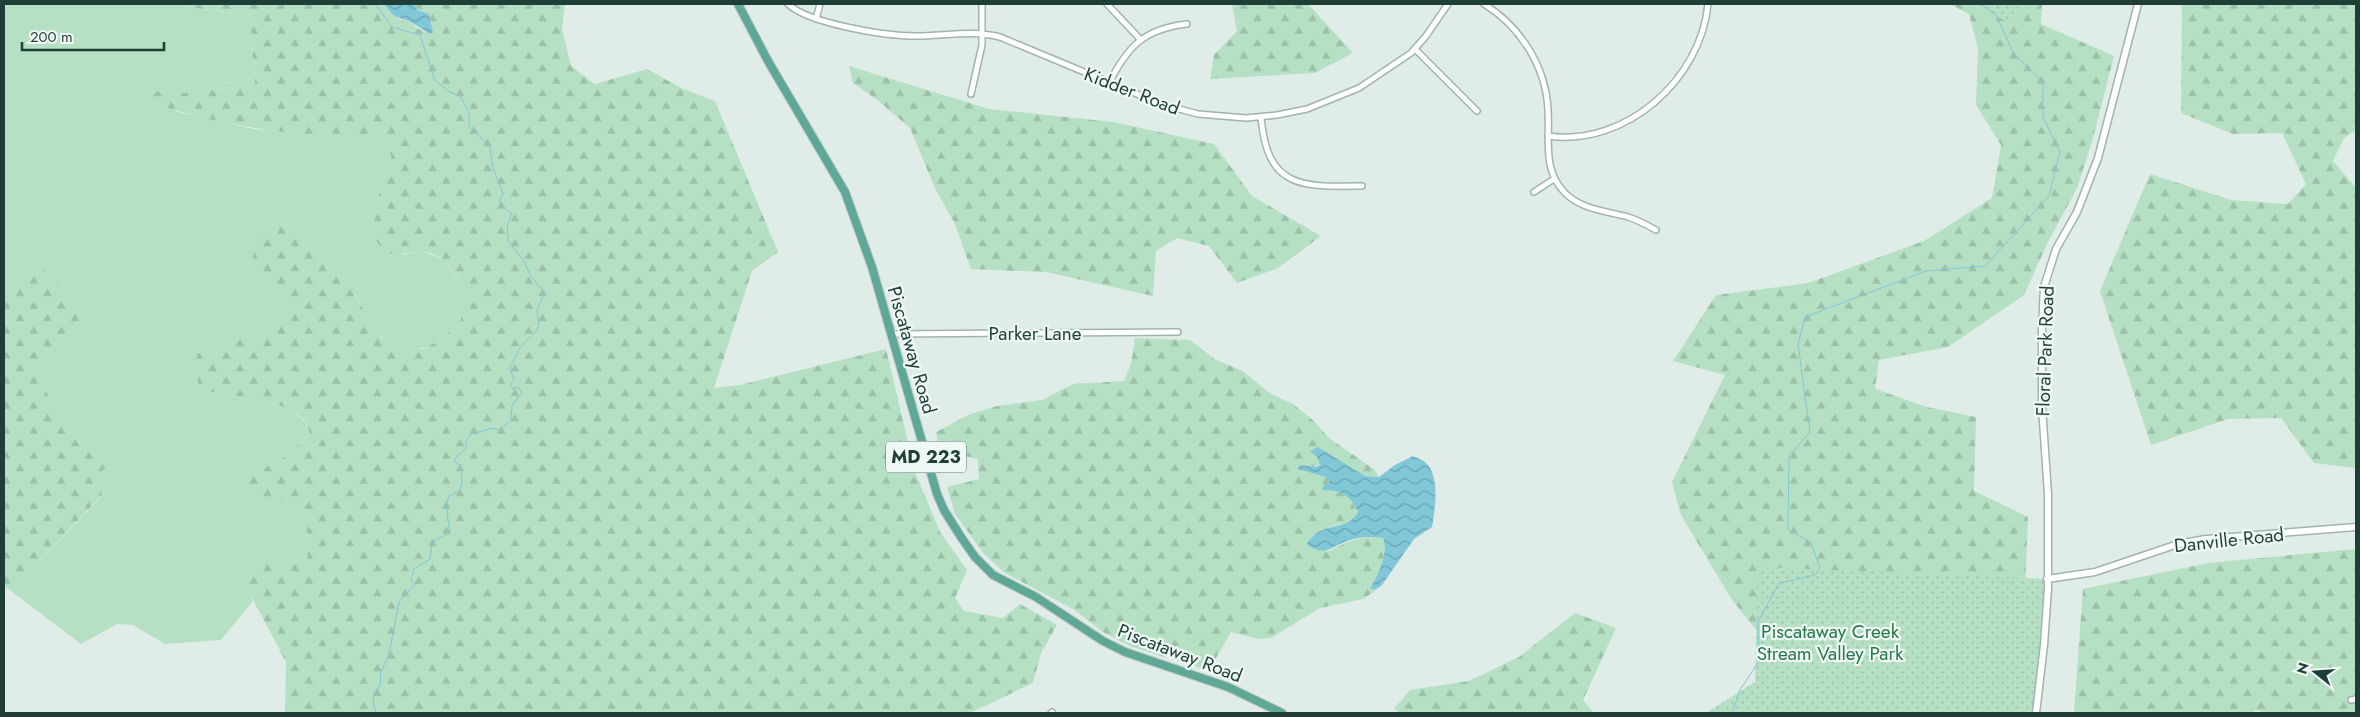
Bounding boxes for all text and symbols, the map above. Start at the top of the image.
scale bar [22,20,165,52]
text: 200 m [30,26,73,48]
street label: Kidder Road [1080,60,1184,122]
street label: Piscataway Road [881,283,943,417]
street label: Floral Park Road [2029,285,2061,417]
street label: Parker Lane [988,320,1082,347]
road number: MD 223 [886,442,966,472]
street label: Danville Road [2173,521,2285,559]
street label: Piscataway Road [1114,617,1246,689]
park label: Piscataway Creek Stream Valley Park [1757,618,1904,667]
north arrow [2290,647,2340,697]
text: N [2291,660,2314,676]

